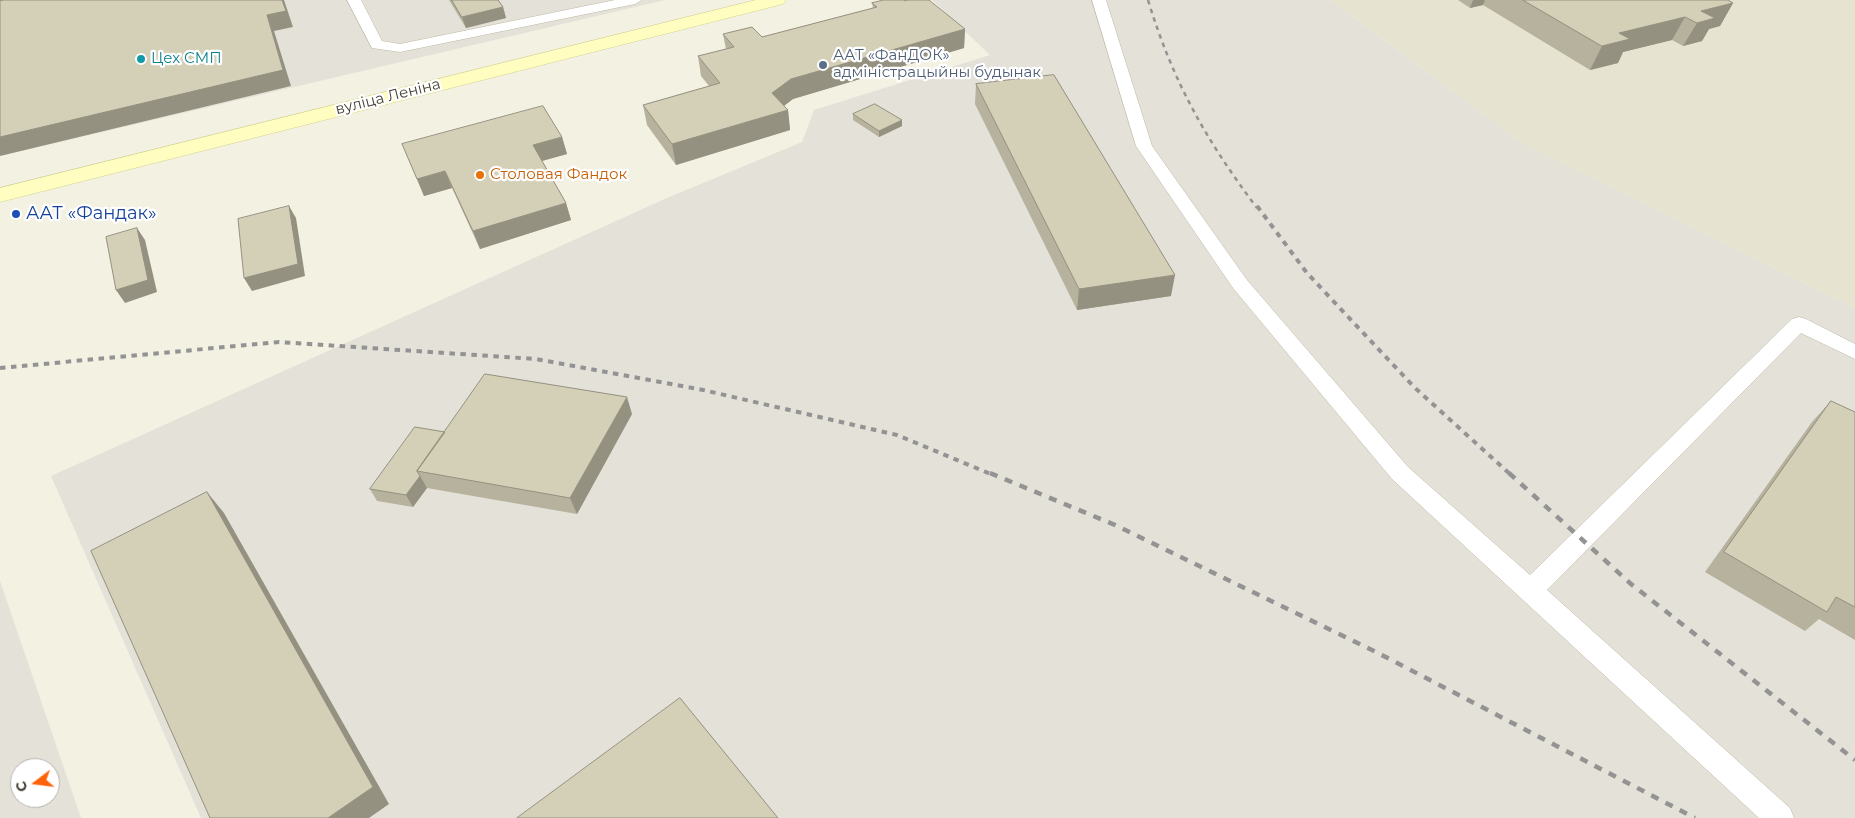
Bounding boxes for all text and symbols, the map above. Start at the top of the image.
place label: ААТ «ФанДОК» адміністрацыйны будынак [833,47,1041,82]
place label: Цех СМП [151,50,222,68]
marker: Цех СМП [135,53,147,65]
marker: ААТ «ФанДОК» адміністрацыйны будынак [817,59,829,71]
street label: вуліца Леніна [334,75,442,119]
place label: Столовая Фандок [490,166,627,184]
marker: Столовая Фандок [474,169,486,181]
place label: ААТ «Фандак» [26,203,157,225]
marker: ААТ «Фандак» [10,208,22,220]
north arrow [10,758,60,808]
text: С [11,779,31,794]

